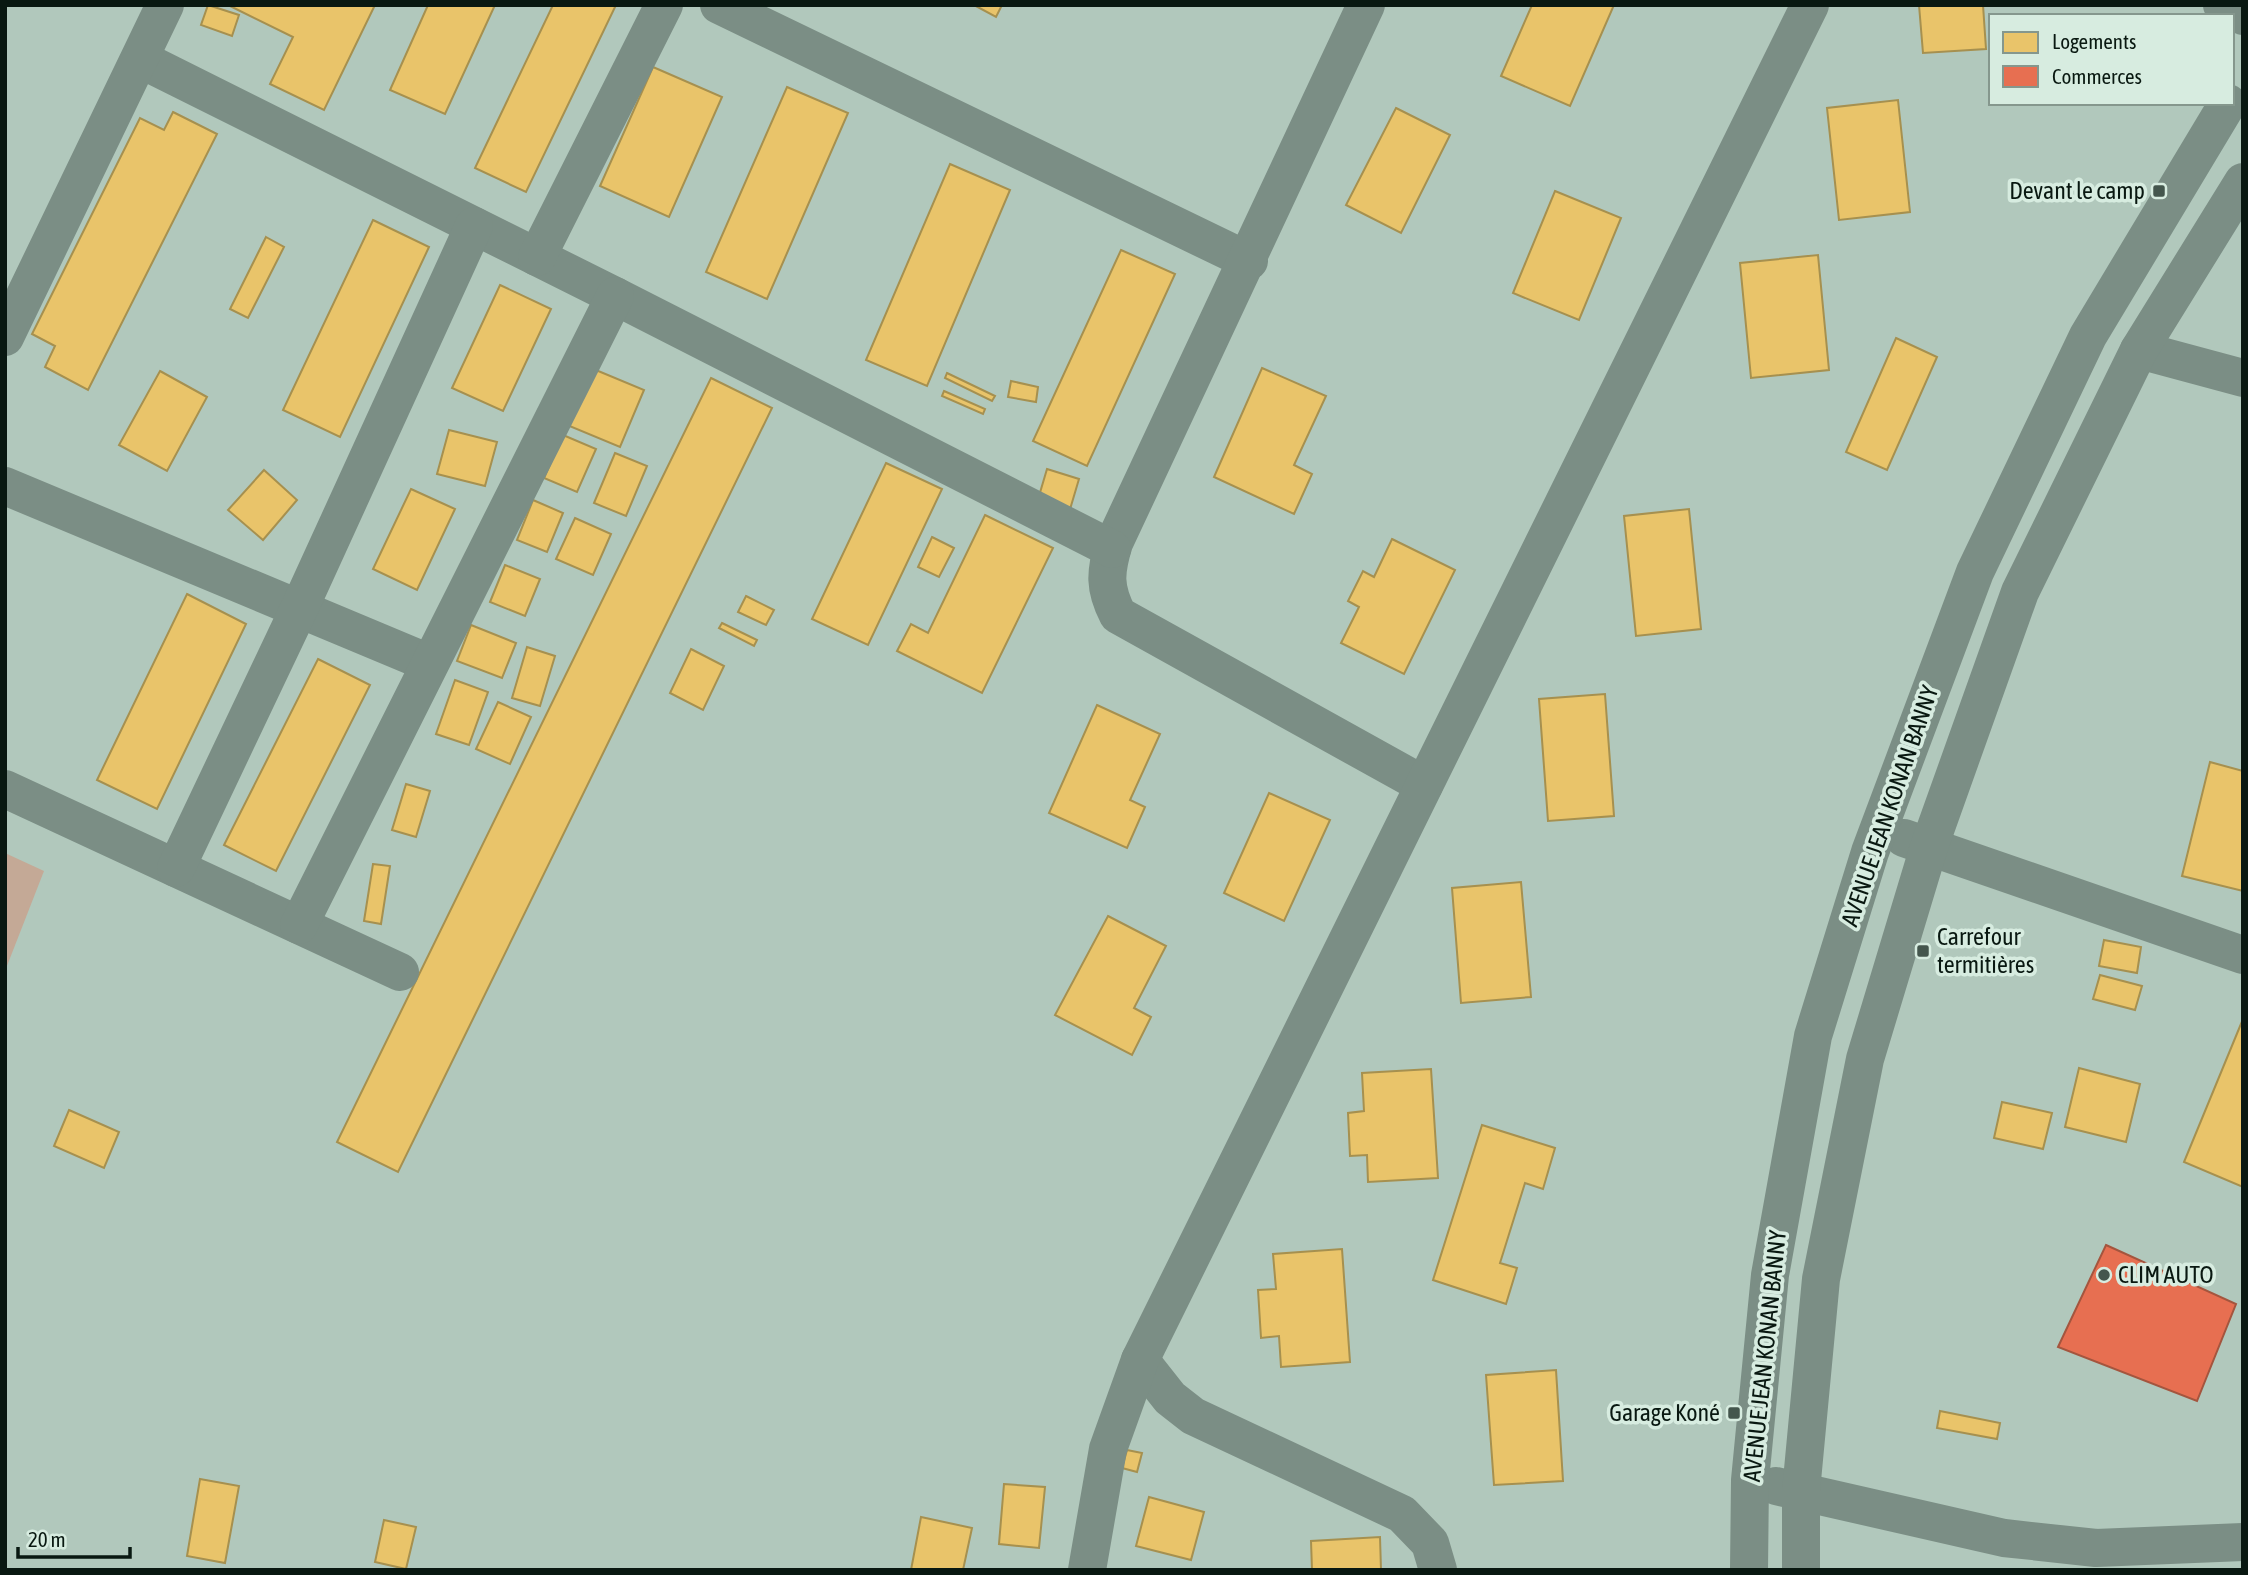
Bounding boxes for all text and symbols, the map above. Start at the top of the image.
legend [1989,14,2234,105]
text: Logements [2052,29,2136,53]
text: Commerces [2052,64,2142,88]
place label: Devant le camp [2009,177,2145,204]
marker: Devant le camp [2151,183,2167,199]
street label: AVENUE JEAN KONAN BANNY [1836,682,1944,930]
place label: Carrefour termitières [1937,923,2034,978]
marker: Carrefour termitières [1915,943,1931,959]
street label: AVENUE JEAN KONAN BANNY [1738,1229,1791,1483]
place label: CLIM AUTO [2118,1261,2214,1288]
marker: CLIM AUTO [2096,1267,2112,1283]
place label: Garage Koné [1609,1399,1720,1426]
marker: Garage Koné [1726,1405,1742,1421]
scale bar [18,1516,130,1560]
text: 20 m [28,1527,66,1551]

